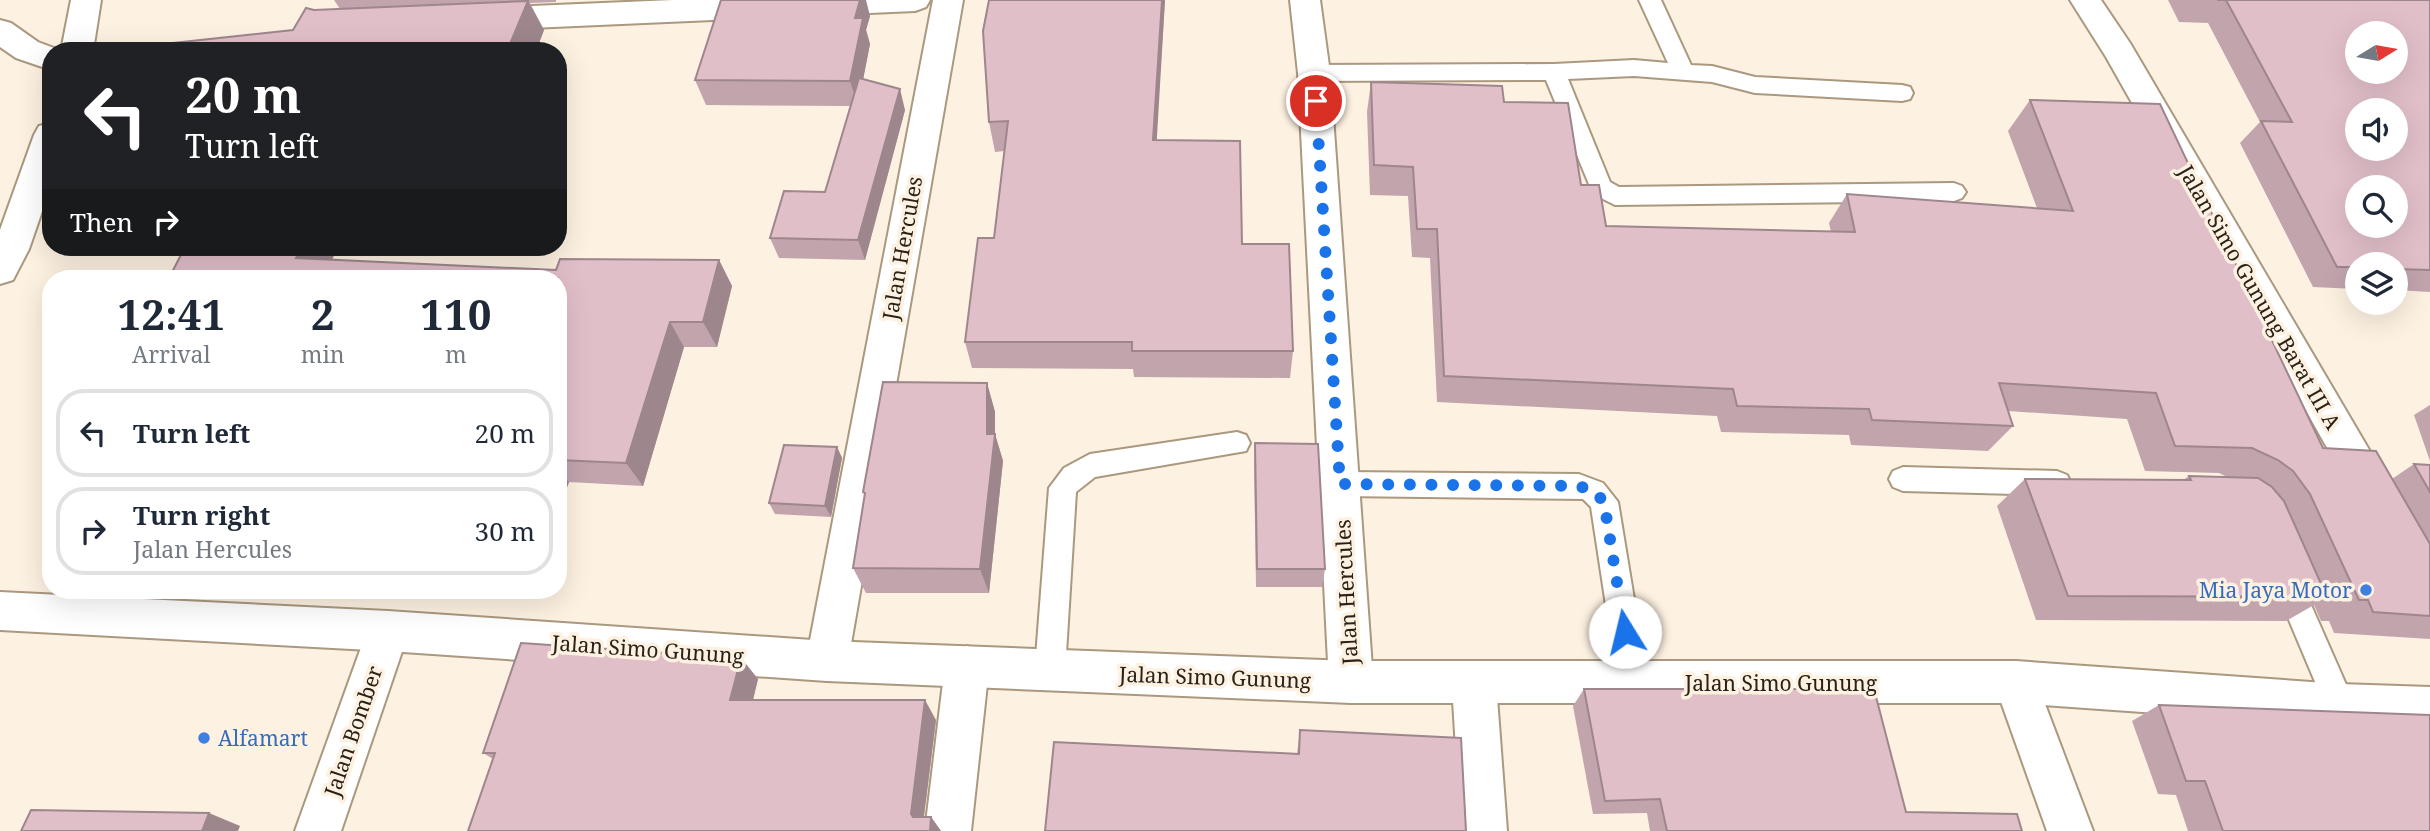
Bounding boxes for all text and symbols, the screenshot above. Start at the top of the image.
north arrow [2345,21,2408,84]
map controls [2345,21,2408,315]
text: 20 m [185,61,301,127]
icon: left [70,70,161,161]
pin [1286,71,1346,131]
icon: arrive [1297,82,1335,120]
button: sound [2345,98,2408,161]
text: Turn left [185,124,319,167]
street label: Jalan Simo Gunung Barat III A [2172,159,2347,434]
street label: Jalan Hercules [875,174,928,323]
button: search [2345,175,2408,238]
icon: right [147,203,185,241]
text: Then [70,204,133,240]
button: layers [2345,252,2408,315]
text: 12:41 [118,285,225,342]
text: 2 [311,285,335,342]
text: 110 [420,285,491,342]
text: Arrival [132,338,211,370]
text: min [301,338,345,370]
text: m [445,338,467,370]
icon: left [74,414,112,452]
text: Turn left [133,415,250,451]
text: 20 m [475,415,535,451]
text: Turn right [133,497,270,533]
icon: right [74,512,112,550]
text: 30 m [475,513,535,549]
street label: Jalan Hercules [1328,519,1364,666]
text: Jalan Hercules [133,533,292,565]
place label: Mia Jaya Motor [2199,576,2352,604]
marker: Mia Jaya Motor [2358,582,2374,598]
position arrow [1588,595,1662,669]
street label: Jalan Simo Gunung [550,628,746,670]
street label: Jalan Simo Gunung [1117,660,1312,694]
street label: Jalan Bomber [317,662,388,801]
street label: Jalan Simo Gunung [1684,669,1878,697]
place label: Alfamart [218,724,308,752]
marker: Alfamart [196,730,212,746]

